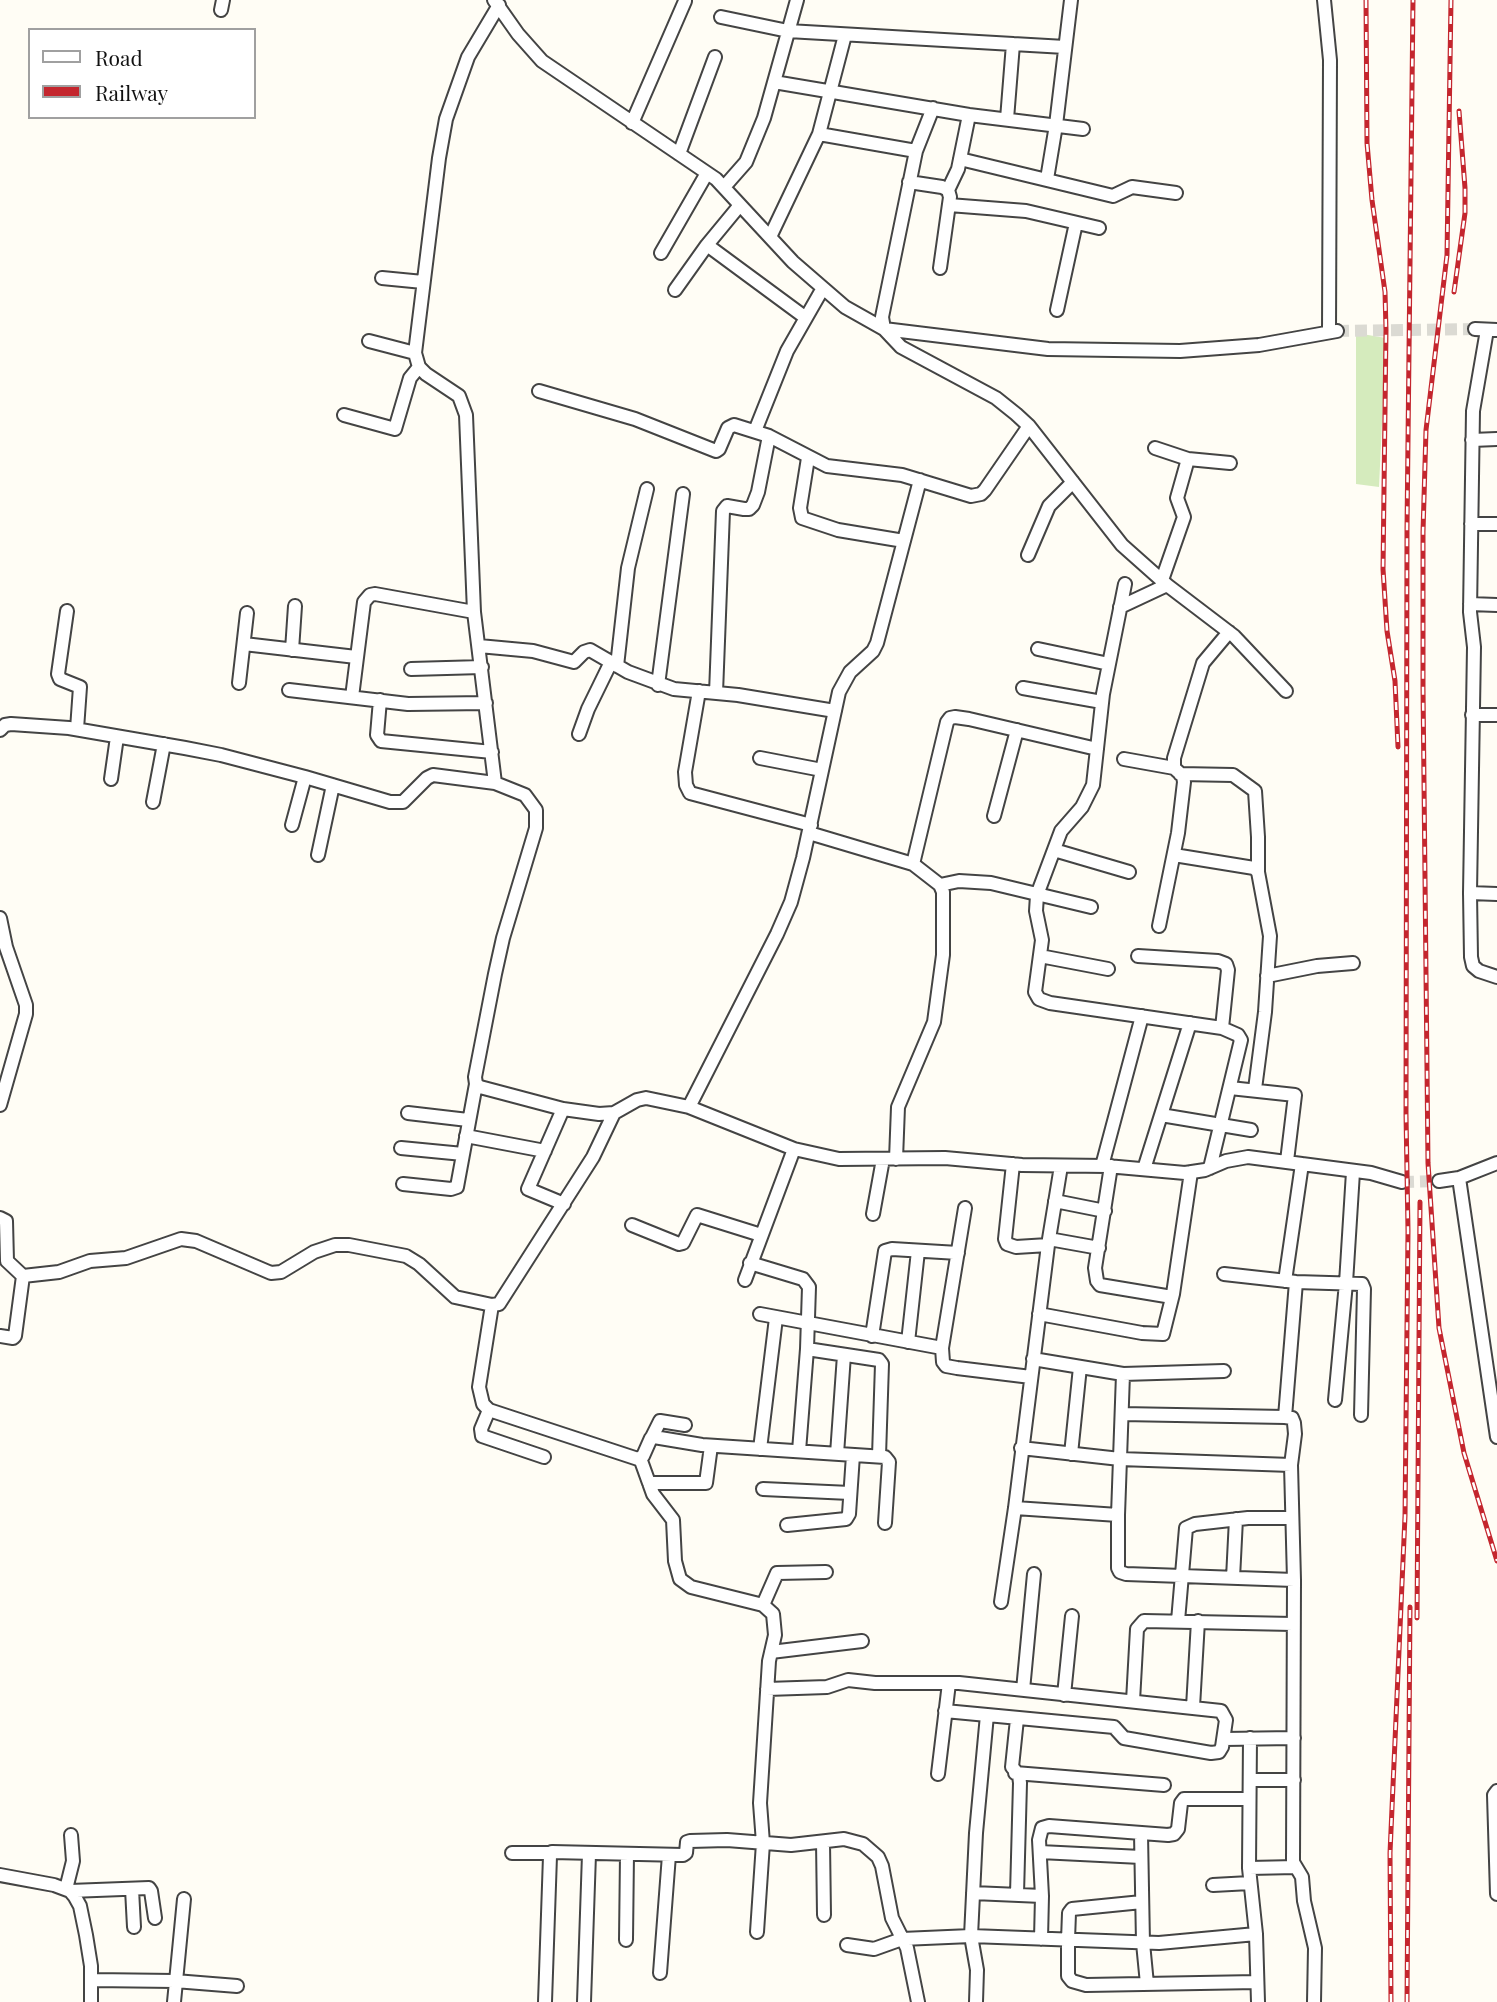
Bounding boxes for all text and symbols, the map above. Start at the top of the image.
legend [28,28,256,119]
text: Road [95,43,143,71]
text: Railway [95,78,168,106]

